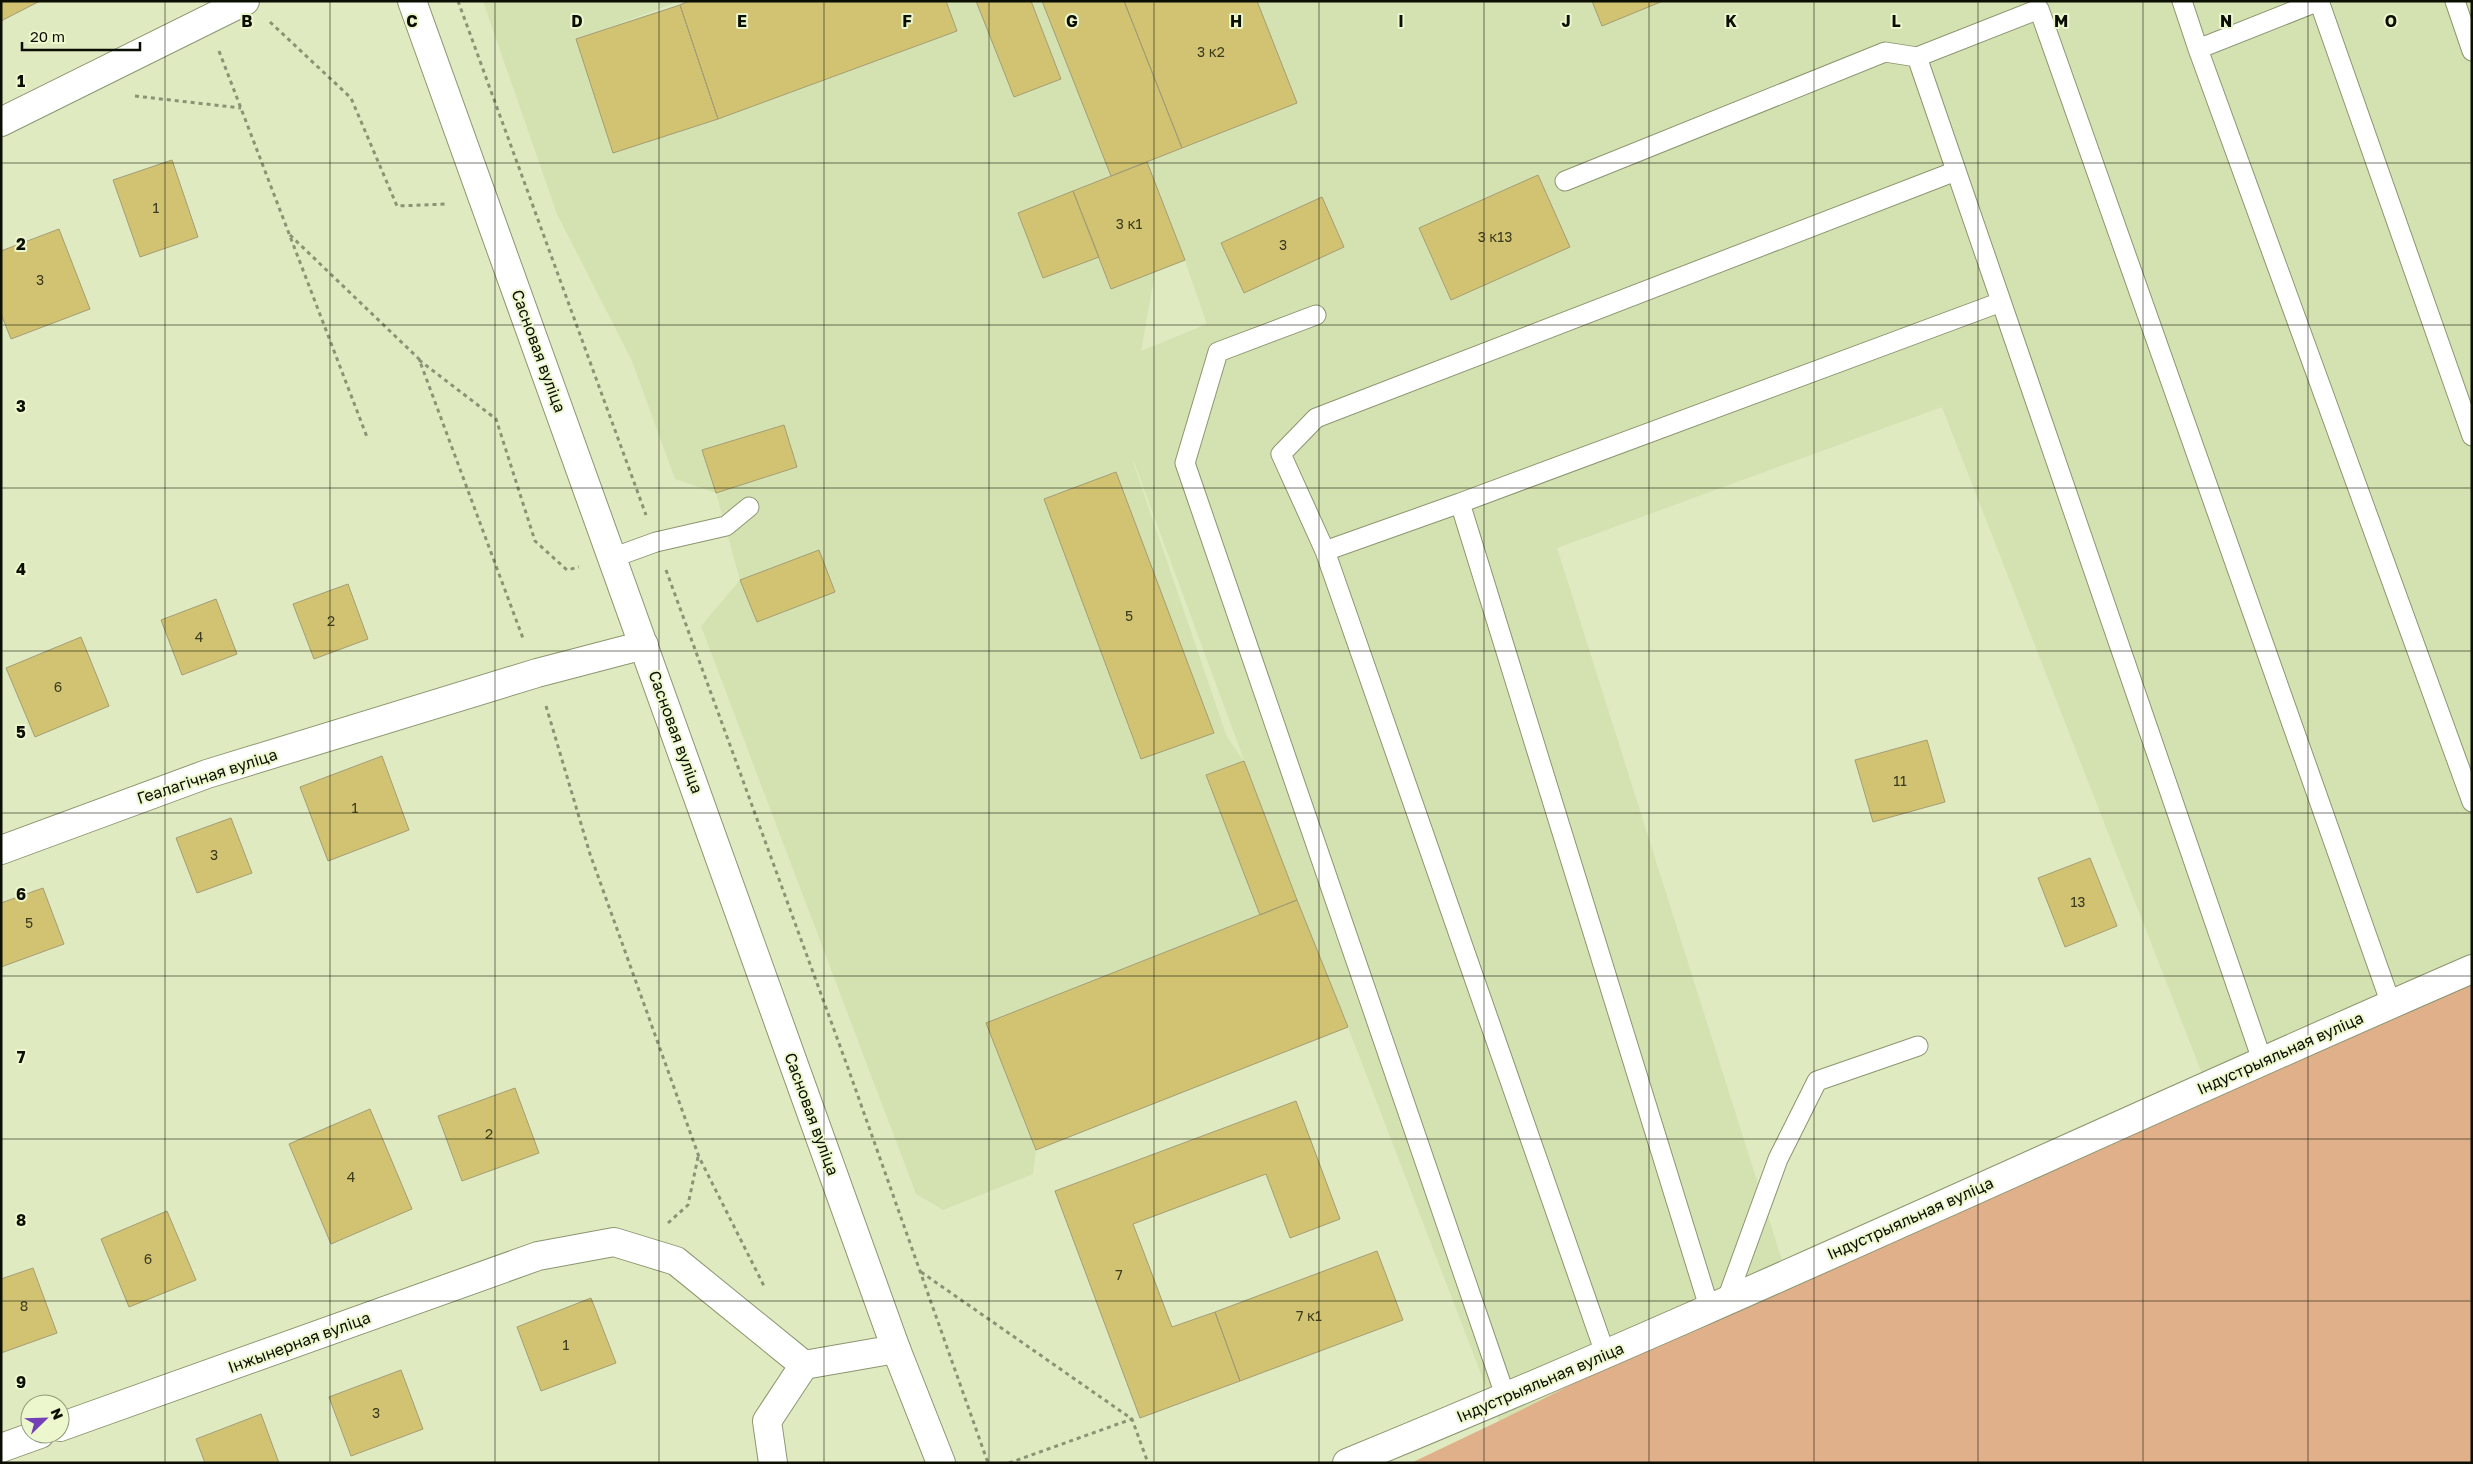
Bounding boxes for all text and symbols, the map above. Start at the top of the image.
text: B [241,11,253,31]
text: C [406,11,418,31]
text: D [571,11,583,31]
text: E [737,11,747,31]
text: F [902,11,912,31]
text: G [1066,11,1078,31]
text: H [1230,11,1242,31]
text: I [1398,11,1404,31]
text: J [1561,11,1571,31]
text: K [1725,11,1737,31]
text: L [1891,11,1901,31]
text: M [2054,11,2068,31]
text: N [2220,11,2232,31]
text: O [2385,11,2397,31]
scale bar [22,20,140,52]
text: 20 m [30,27,65,45]
house number: 3 к2 [1197,43,1225,60]
text: 1 [17,71,25,91]
house number: 1 [153,199,160,216]
house number: 3 к1 [1116,215,1142,232]
house number: 3 к13 [1478,228,1512,245]
text: 2 [16,234,26,254]
house number: 3 [1279,236,1287,253]
house number: 3 [36,271,44,288]
street label: Сасновая вуліца [507,287,571,415]
text: 3 [16,396,26,416]
text: 4 [16,559,26,579]
house number: 5 [1125,607,1133,624]
house number: 2 [327,612,335,629]
house number: 4 [195,628,203,645]
street label: Сасновая вуліца [644,668,708,796]
house number: 6 [54,678,62,695]
text: 5 [16,722,26,742]
street label: Геалагічная вуліца [134,744,280,808]
house number: 11 [1893,772,1907,789]
house number: 1 [352,799,359,816]
house number: 3 [210,846,218,863]
text: 6 [16,884,26,904]
house number: 13 [2071,893,2085,910]
house number: 5 [25,914,33,931]
street label: Індустрыяльная вуліца [2194,1007,2366,1099]
text: 7 [17,1047,26,1067]
street label: Сасновая вуліца [780,1050,844,1178]
house number: 2 [485,1125,493,1142]
house number: 4 [347,1168,355,1185]
street label: Індустрыяльная вуліца [1824,1172,1996,1264]
text: 8 [16,1210,26,1230]
house number: 6 [144,1250,152,1267]
house number: 7 [1115,1266,1123,1283]
house number: 8 [20,1297,28,1314]
street label: Інжынерная вуліца [225,1307,373,1377]
house number: 7 к1 [1296,1307,1322,1324]
house number: 1 [563,1336,570,1353]
street label: Індустрыяльная вуліца [1453,1338,1627,1426]
text: 9 [16,1372,26,1392]
north arrow [20,1394,70,1444]
house number: 3 [372,1404,380,1421]
text: N [48,1406,67,1422]

